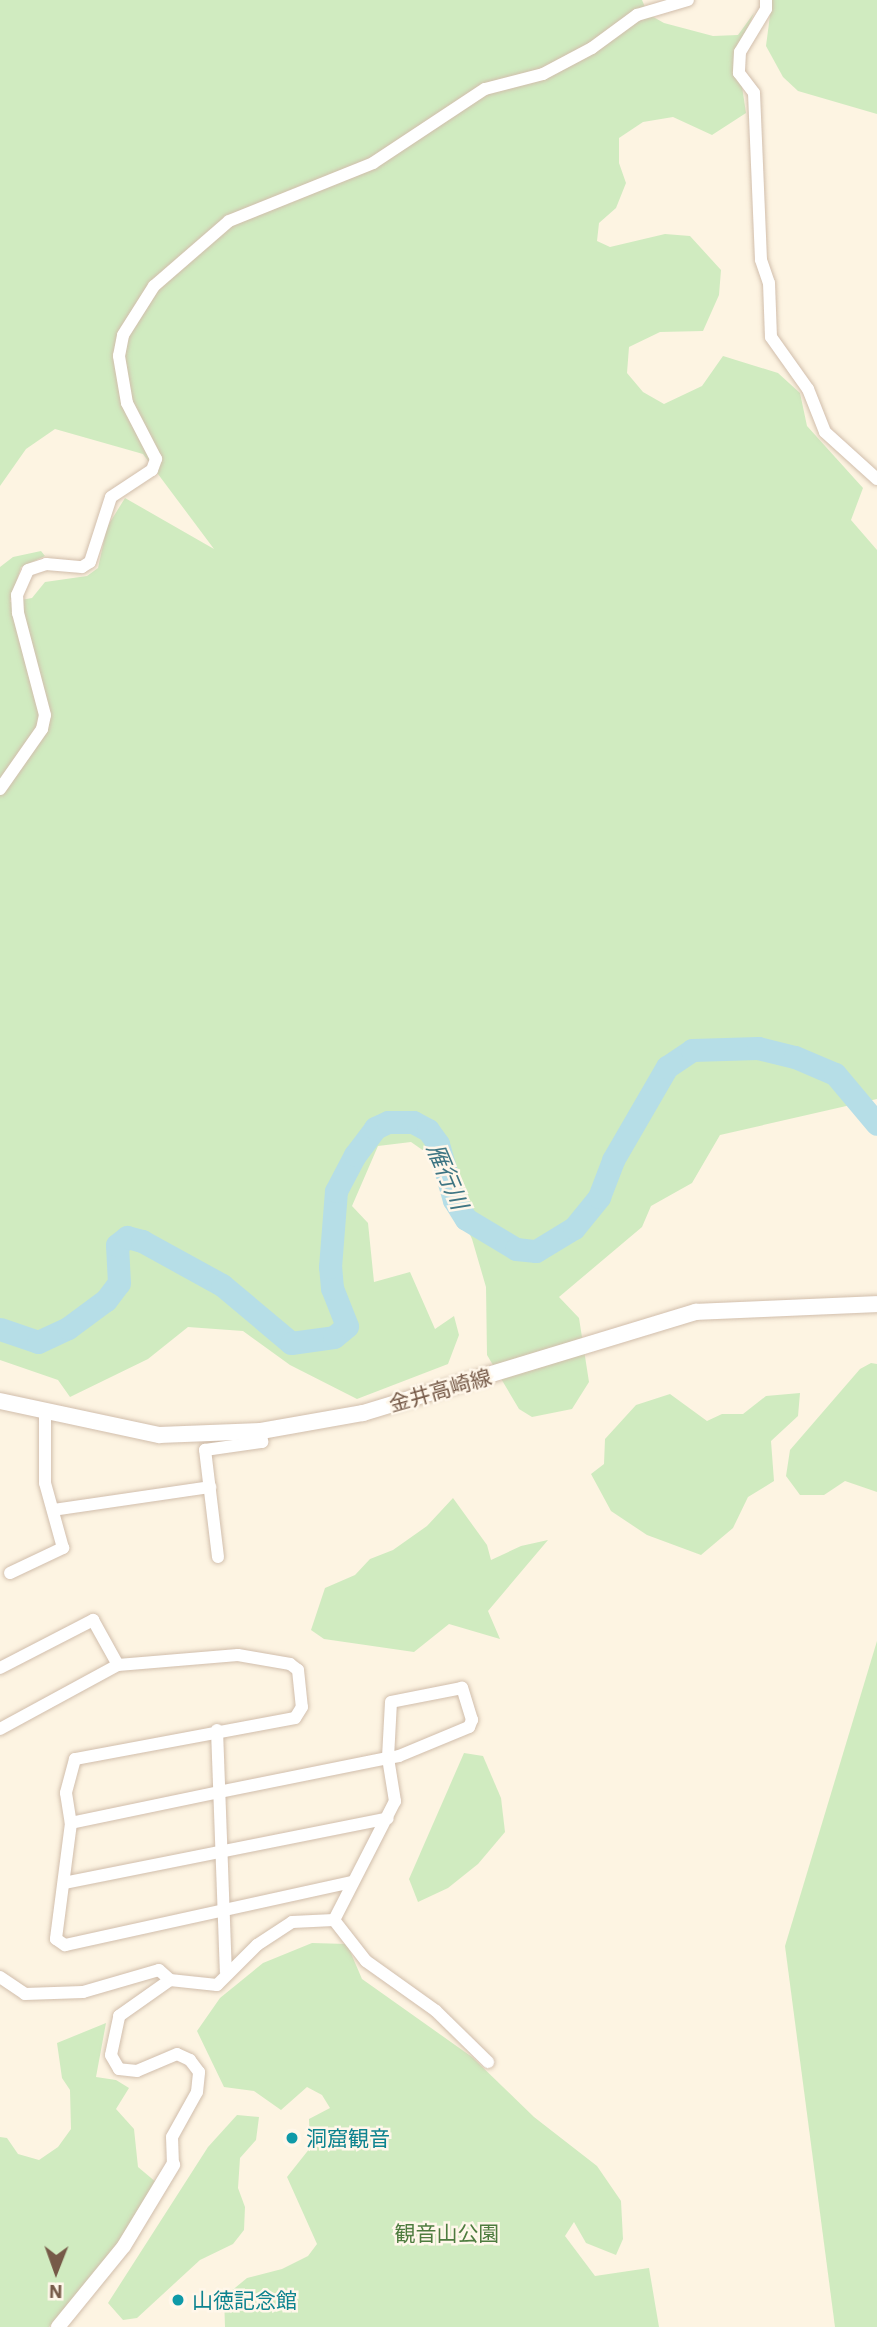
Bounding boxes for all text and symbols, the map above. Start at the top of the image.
water label: 雁行川 [422,1139,474,1213]
street label: 金井高崎線 [386,1363,494,1417]
place label: 洞窟観音 [306,2125,390,2151]
marker: 洞窟観音 [284,2130,300,2146]
park label: 観音山公園 [395,2220,499,2246]
north arrow [21,2236,91,2306]
text: N [49,2280,63,2304]
place label: 山徳記念館 [192,2287,297,2313]
marker: 山徳記念館 [170,2292,186,2308]

